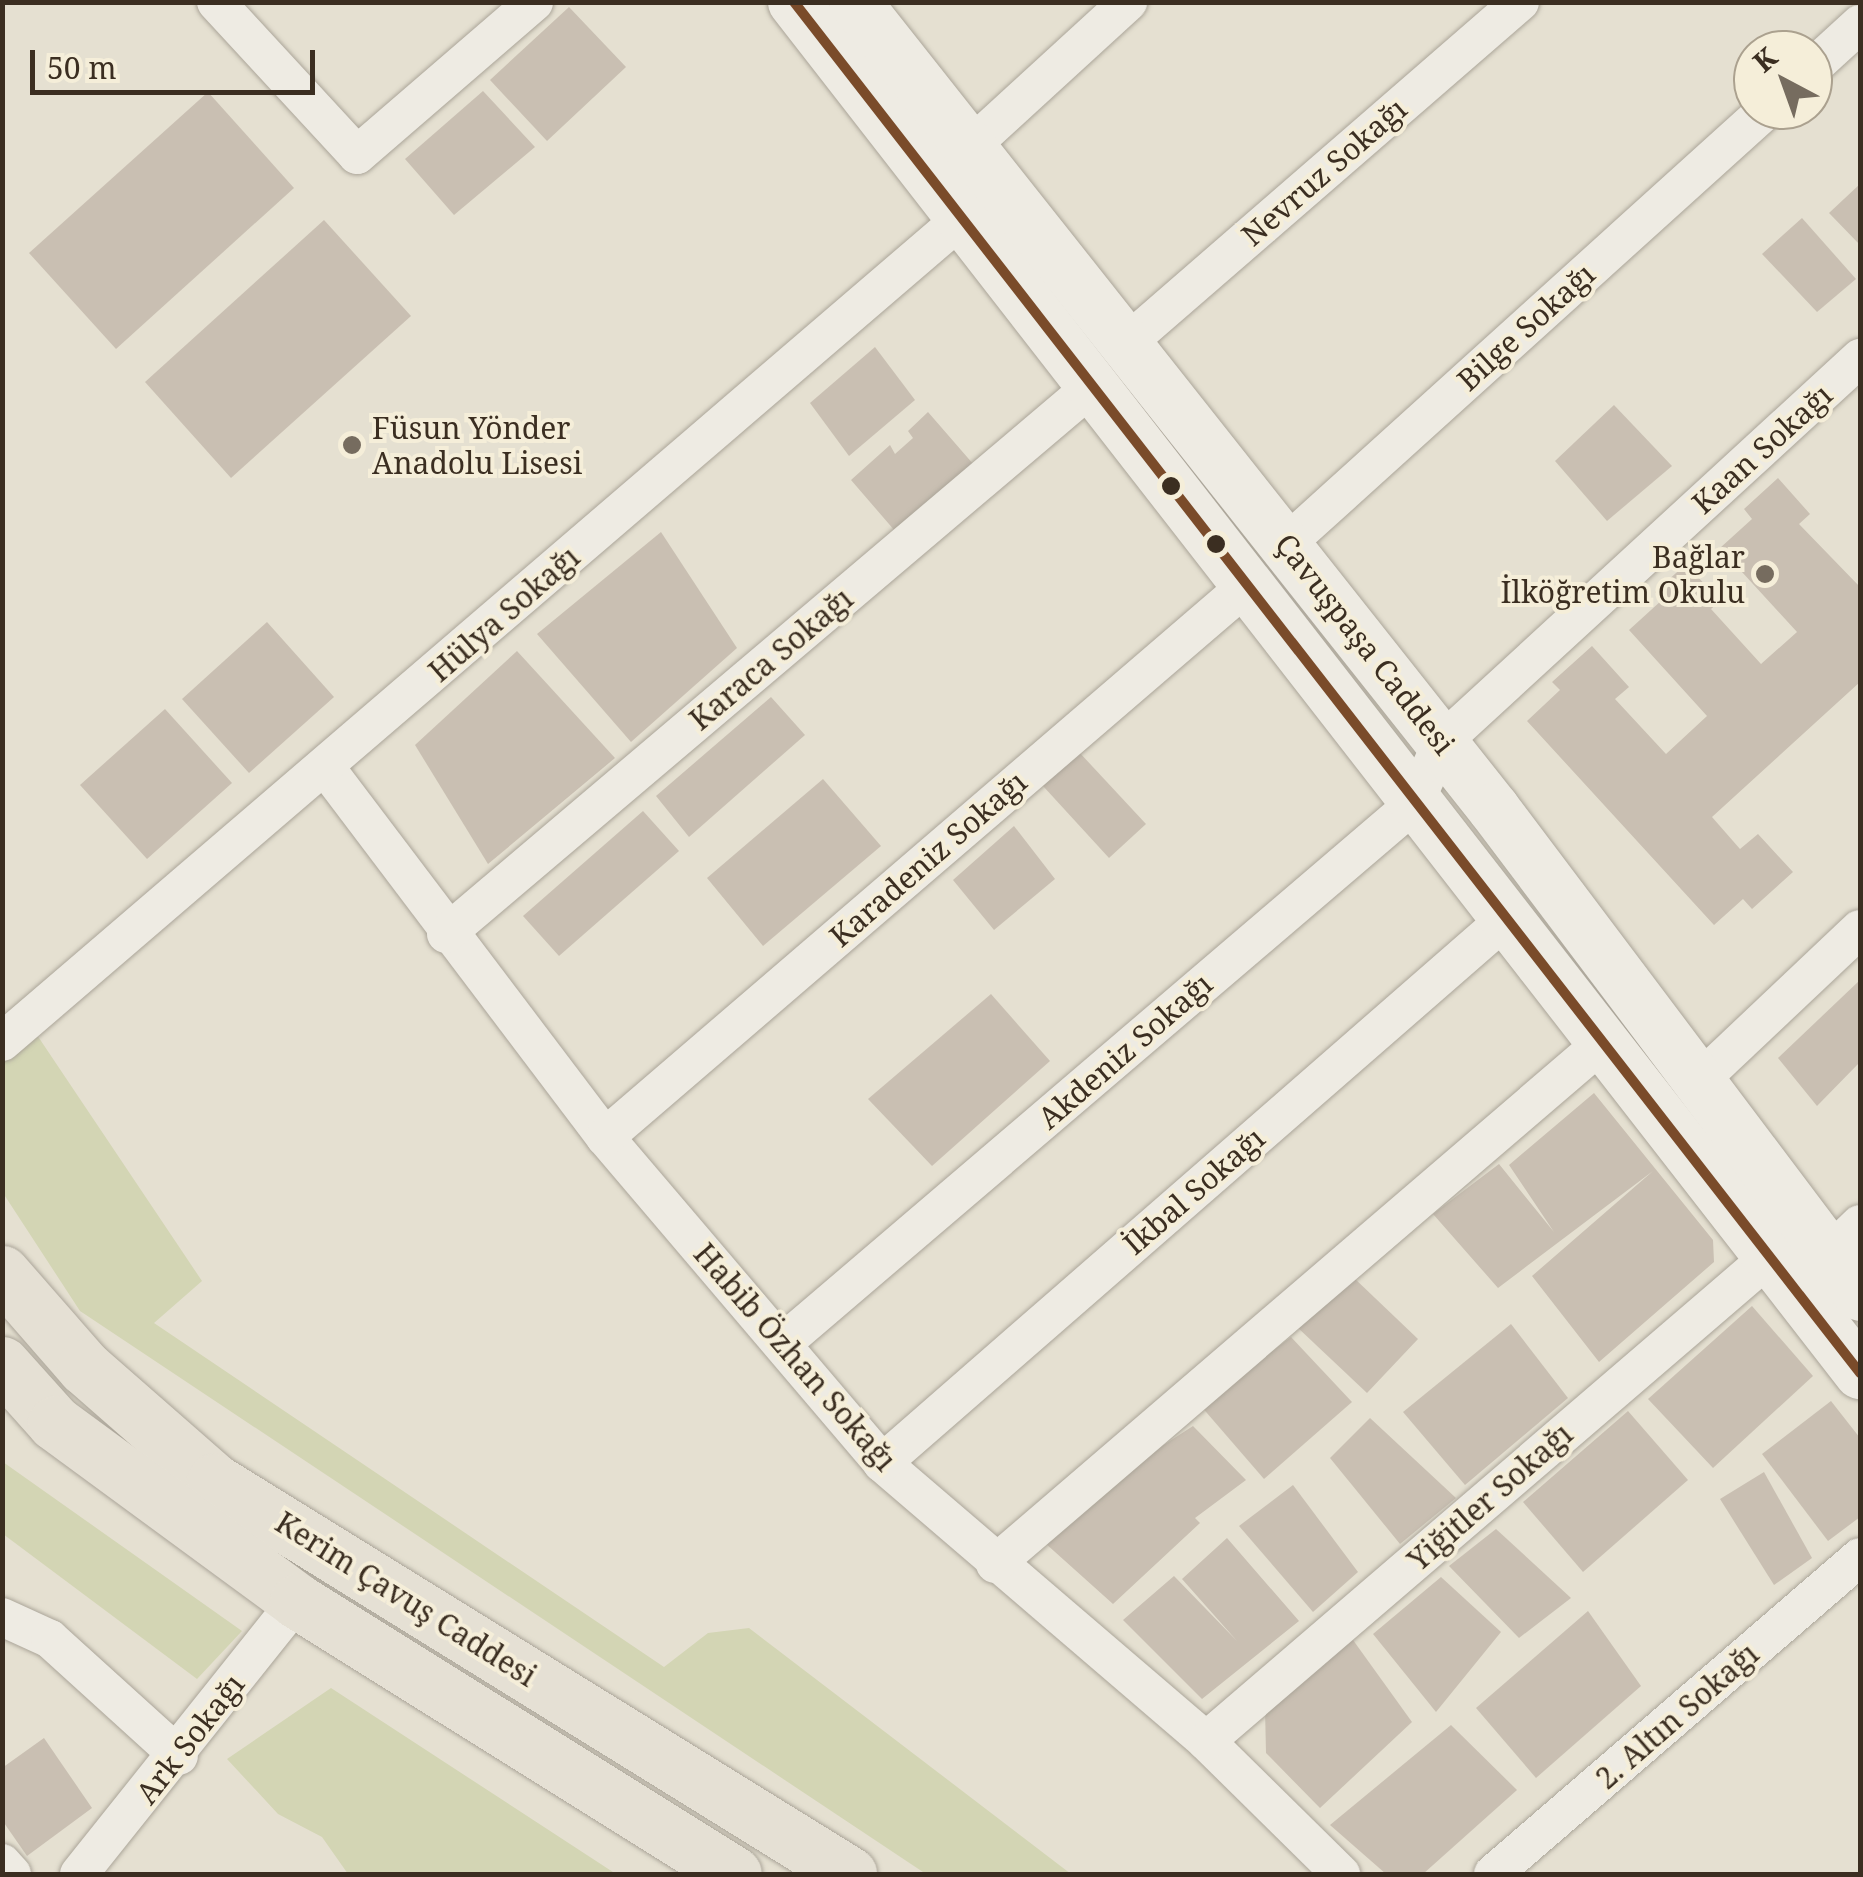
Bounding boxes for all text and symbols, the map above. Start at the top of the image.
scale bar [35,30,320,92]
north arrow [1733,30,1833,130]
text: K [1744,38,1785,80]
text: 50 m [47,47,117,88]
street label: Nevruz Sokağı [1234,91,1414,253]
street label: Bilge Sokağı [1450,256,1602,398]
street label: Kaan Sokağı [1685,377,1839,521]
place label: Füsun Yönder Anadolu Lisesi [372,410,582,480]
marker: Füsun Yönder Anadolu Lisesi [341,434,363,456]
unlabelled marker [1161,476,1181,496]
street label: Çavuşpaşa Caddesi [1268,526,1462,762]
unlabelled marker [1206,534,1226,554]
street label: Hülya Sokağı [421,539,587,689]
place label: Bağlar İlköğretim Okulu [1501,539,1745,610]
marker: Bağlar İlköğretim Okulu [1754,563,1776,585]
street label: Karaca Sokağı [682,580,860,738]
street label: Karadeniz Sokağı [822,764,1034,954]
street label: Akdeniz Sokağı [1031,966,1219,1136]
street label: İkbal Sokağı [1116,1120,1272,1262]
street label: Habib Özhan Sokağı [686,1236,904,1478]
street label: Yiğitler Sokağı [1401,1416,1579,1578]
street label: Kerim Çavuş Caddesi [269,1504,543,1694]
street label: 2. Altın Sokağı [1588,1636,1766,1796]
street label: Ark Sokağı [128,1667,252,1811]

